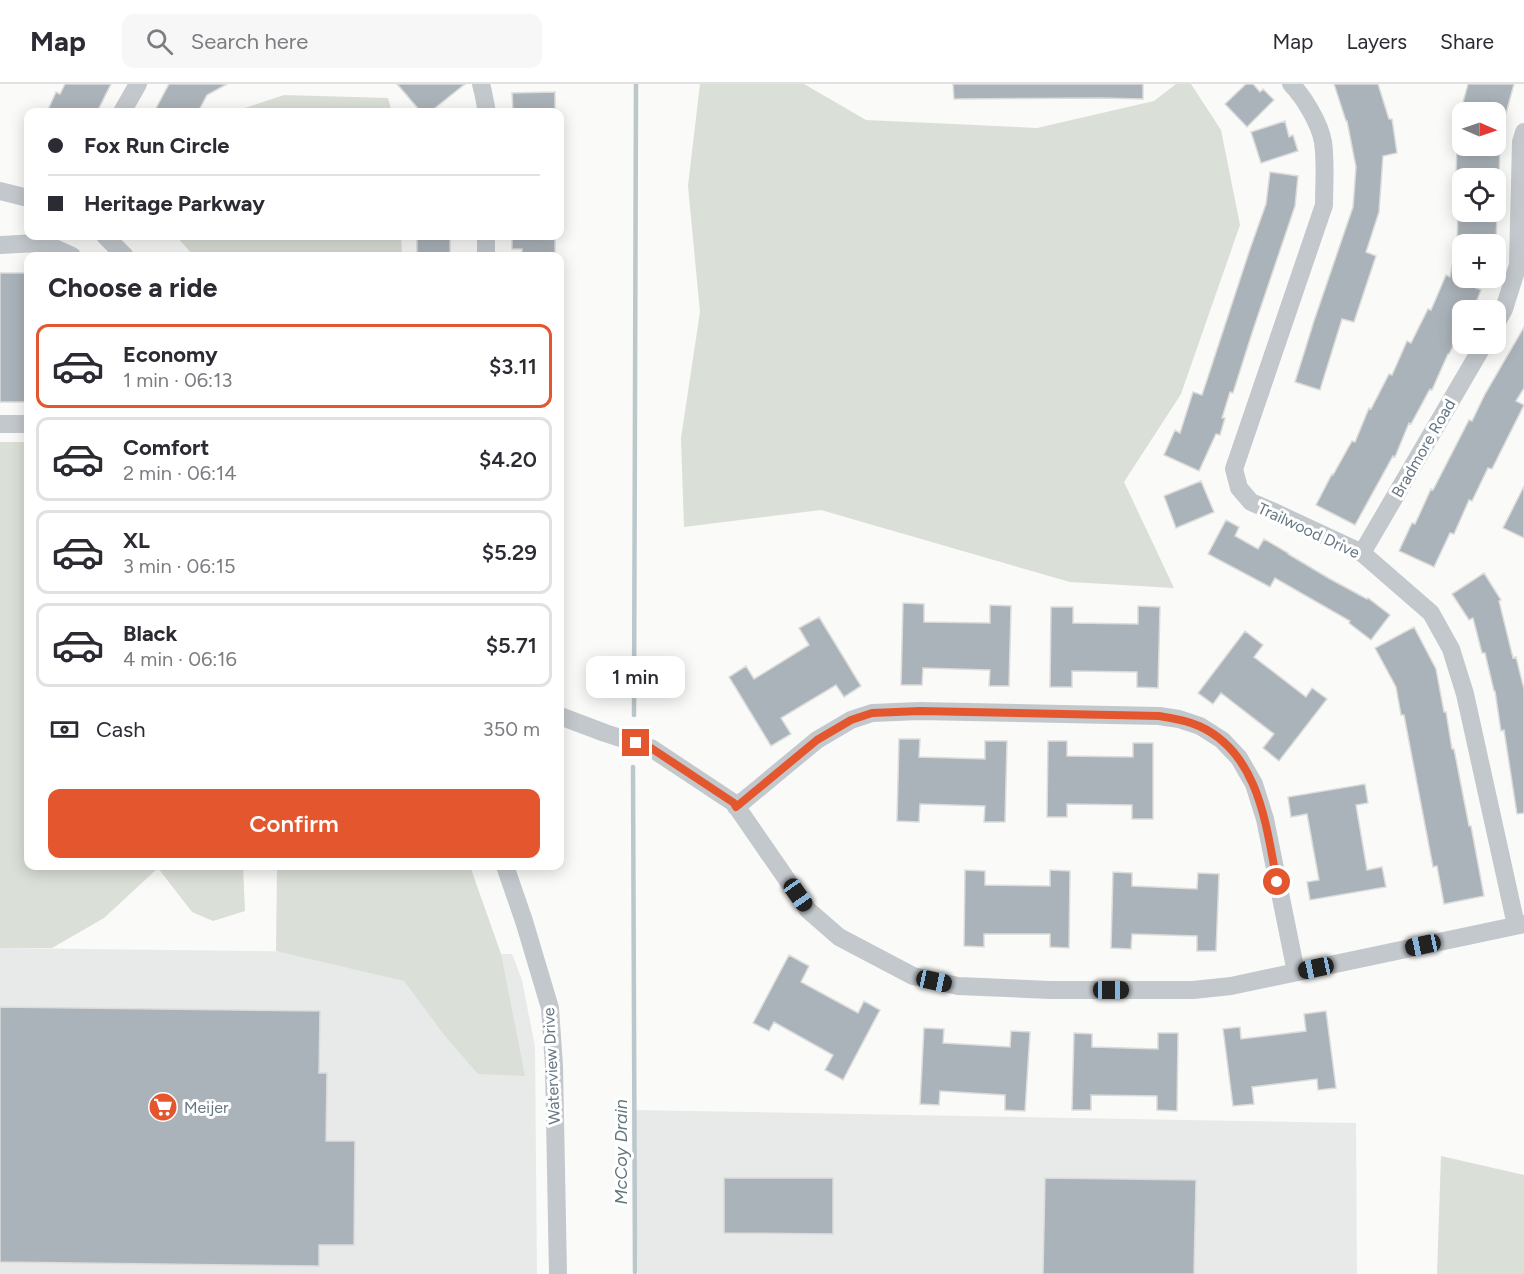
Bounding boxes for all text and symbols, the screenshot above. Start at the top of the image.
search box [122,14,542,68]
text: Map [30,24,86,58]
icon: search [143,25,176,58]
text: Search here [191,28,308,55]
text: Map [1273,29,1313,54]
text: Layers [1346,29,1407,54]
text: Share [1440,29,1494,54]
north arrow [1452,102,1506,156]
map controls [1452,102,1506,354]
text: Fox Run Circle [84,132,230,159]
button: locate [1452,168,1506,222]
text: Heritage Parkway [84,190,265,217]
button: + [1452,234,1506,288]
text: Choose a ride [48,271,217,304]
button: − [1452,300,1506,354]
icon: car [51,339,105,393]
text: Economy [123,341,218,368]
text: $3.11 [489,353,537,380]
text: 1 min · 06:13 [123,368,232,392]
street label: Bradmore Road [1388,396,1459,501]
icon: car [51,432,105,486]
text: Comfort [123,434,209,461]
text: $4.20 [479,446,537,473]
text: 2 min · 06:14 [123,461,237,485]
street label: Trailwood Drive [1255,499,1363,562]
icon: car [51,525,105,579]
text: XL [123,527,150,554]
text: $5.29 [482,539,537,566]
text: 3 min · 06:15 [123,554,236,578]
icon: car [51,618,105,672]
text: Black [123,620,177,647]
text: $5.71 [486,632,537,659]
text: 4 min · 06:16 [123,647,237,671]
callout: 1 min [586,656,686,698]
text: 1 min [612,665,659,689]
icon: cash [48,713,81,746]
text: Cash [96,716,146,743]
text: 350 m [483,717,540,741]
route end [622,729,649,756]
button: Confirm [48,789,540,858]
route start [1263,868,1290,895]
car [780,875,816,915]
car [1404,932,1442,958]
car [1297,955,1335,981]
car [915,968,953,994]
car [1093,981,1129,999]
street label: Waterview Drive [539,1007,564,1125]
supermarket icon: Meijer [147,1091,179,1123]
place label: Meijer [184,1098,229,1117]
water label: McCoy Drain [610,1099,632,1205]

